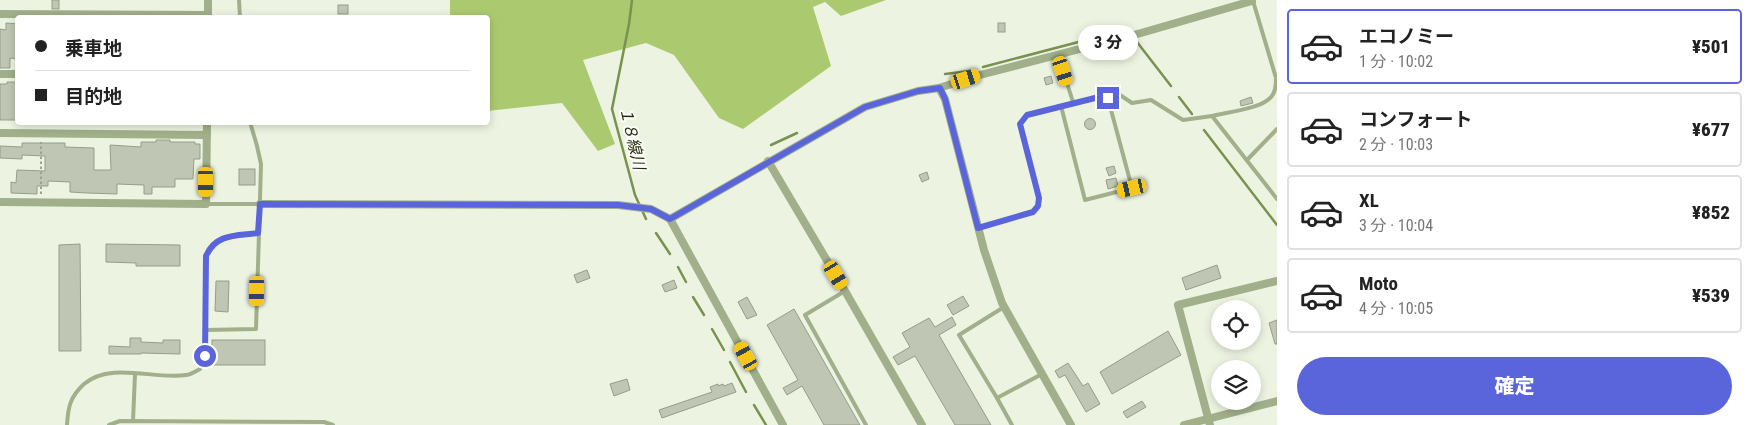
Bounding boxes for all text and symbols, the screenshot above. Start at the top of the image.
icon: car [1299,24,1344,69]
text: エコノミー [1359,25,1454,48]
callout: 3 分 [1078,26,1138,61]
text: 3 分 [1094,33,1122,52]
text: ¥501 [1692,35,1730,58]
text: 乗車地 [65,37,122,60]
text: 1 分 · 10:02 [1359,52,1433,71]
car [1051,54,1074,88]
car [949,67,982,91]
text: 目的地 [65,85,122,108]
route end [1097,87,1119,109]
water label: １８線川 [616,105,649,173]
icon: car [1299,107,1344,152]
text: コンフォート [1359,108,1472,131]
text: ¥677 [1692,118,1730,141]
text: 2 分 · 10:03 [1359,135,1433,154]
car [198,167,213,197]
car [1115,177,1148,199]
text: XL [1359,189,1379,212]
icon: car [1299,190,1344,235]
text: ¥852 [1692,201,1730,224]
text: 3 分 · 10:04 [1359,216,1433,235]
car [821,258,850,292]
text: Moto [1359,272,1398,295]
icon: car [1299,273,1344,318]
car [249,276,264,306]
text: ¥539 [1692,284,1730,307]
text: 4 分 · 10:05 [1359,299,1433,318]
map controls [1211,300,1261,410]
button: locate [1211,300,1261,350]
car [732,339,759,373]
route start [194,345,216,367]
button: 確定 [1297,357,1732,415]
button: layers [1211,360,1261,410]

